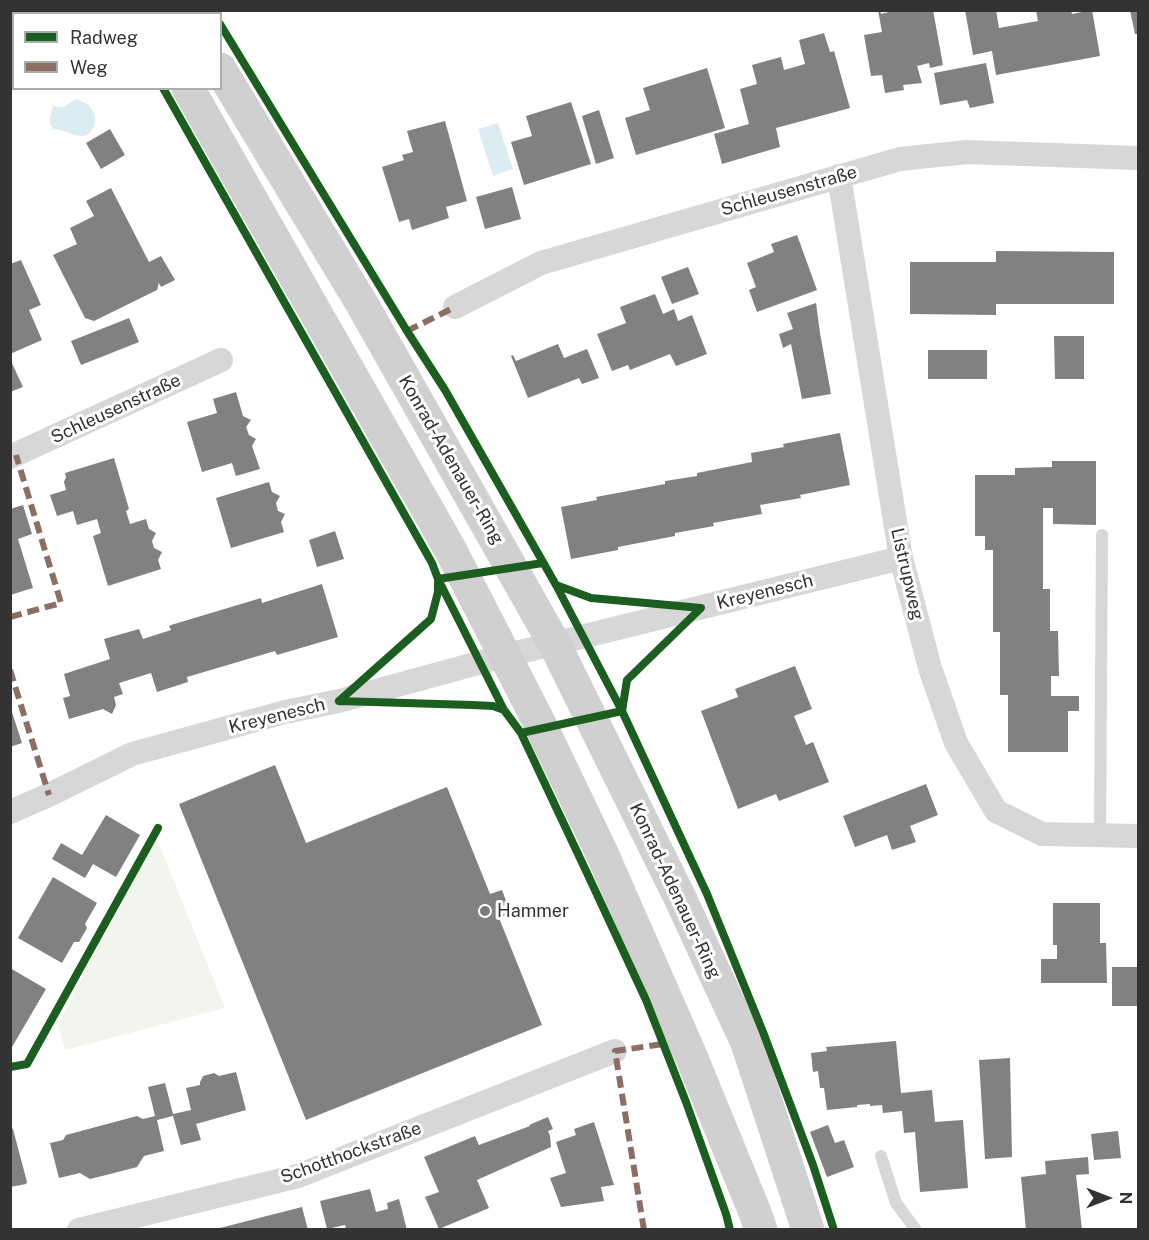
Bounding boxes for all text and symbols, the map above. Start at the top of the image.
legend [12,12,222,90]
text: Radweg [70,27,138,48]
text: Weg [70,57,108,78]
street label: Schleusenstraße [718,161,860,221]
street label: Schleusenstraße [48,369,184,449]
street label: Konrad-Adenauer-Ring [394,372,508,548]
street label: Listrupweg [886,526,928,622]
street label: Kreyenesch [715,570,815,614]
street label: Kreyenesch [227,694,327,738]
street label: Konrad-Adenauer-Ring [625,800,725,982]
place label: Hammer [497,900,569,922]
marker: Hammer [478,904,492,918]
street label: Schotthockstraße [278,1117,424,1189]
north arrow [1077,1168,1137,1228]
text: N [1116,1192,1135,1204]

